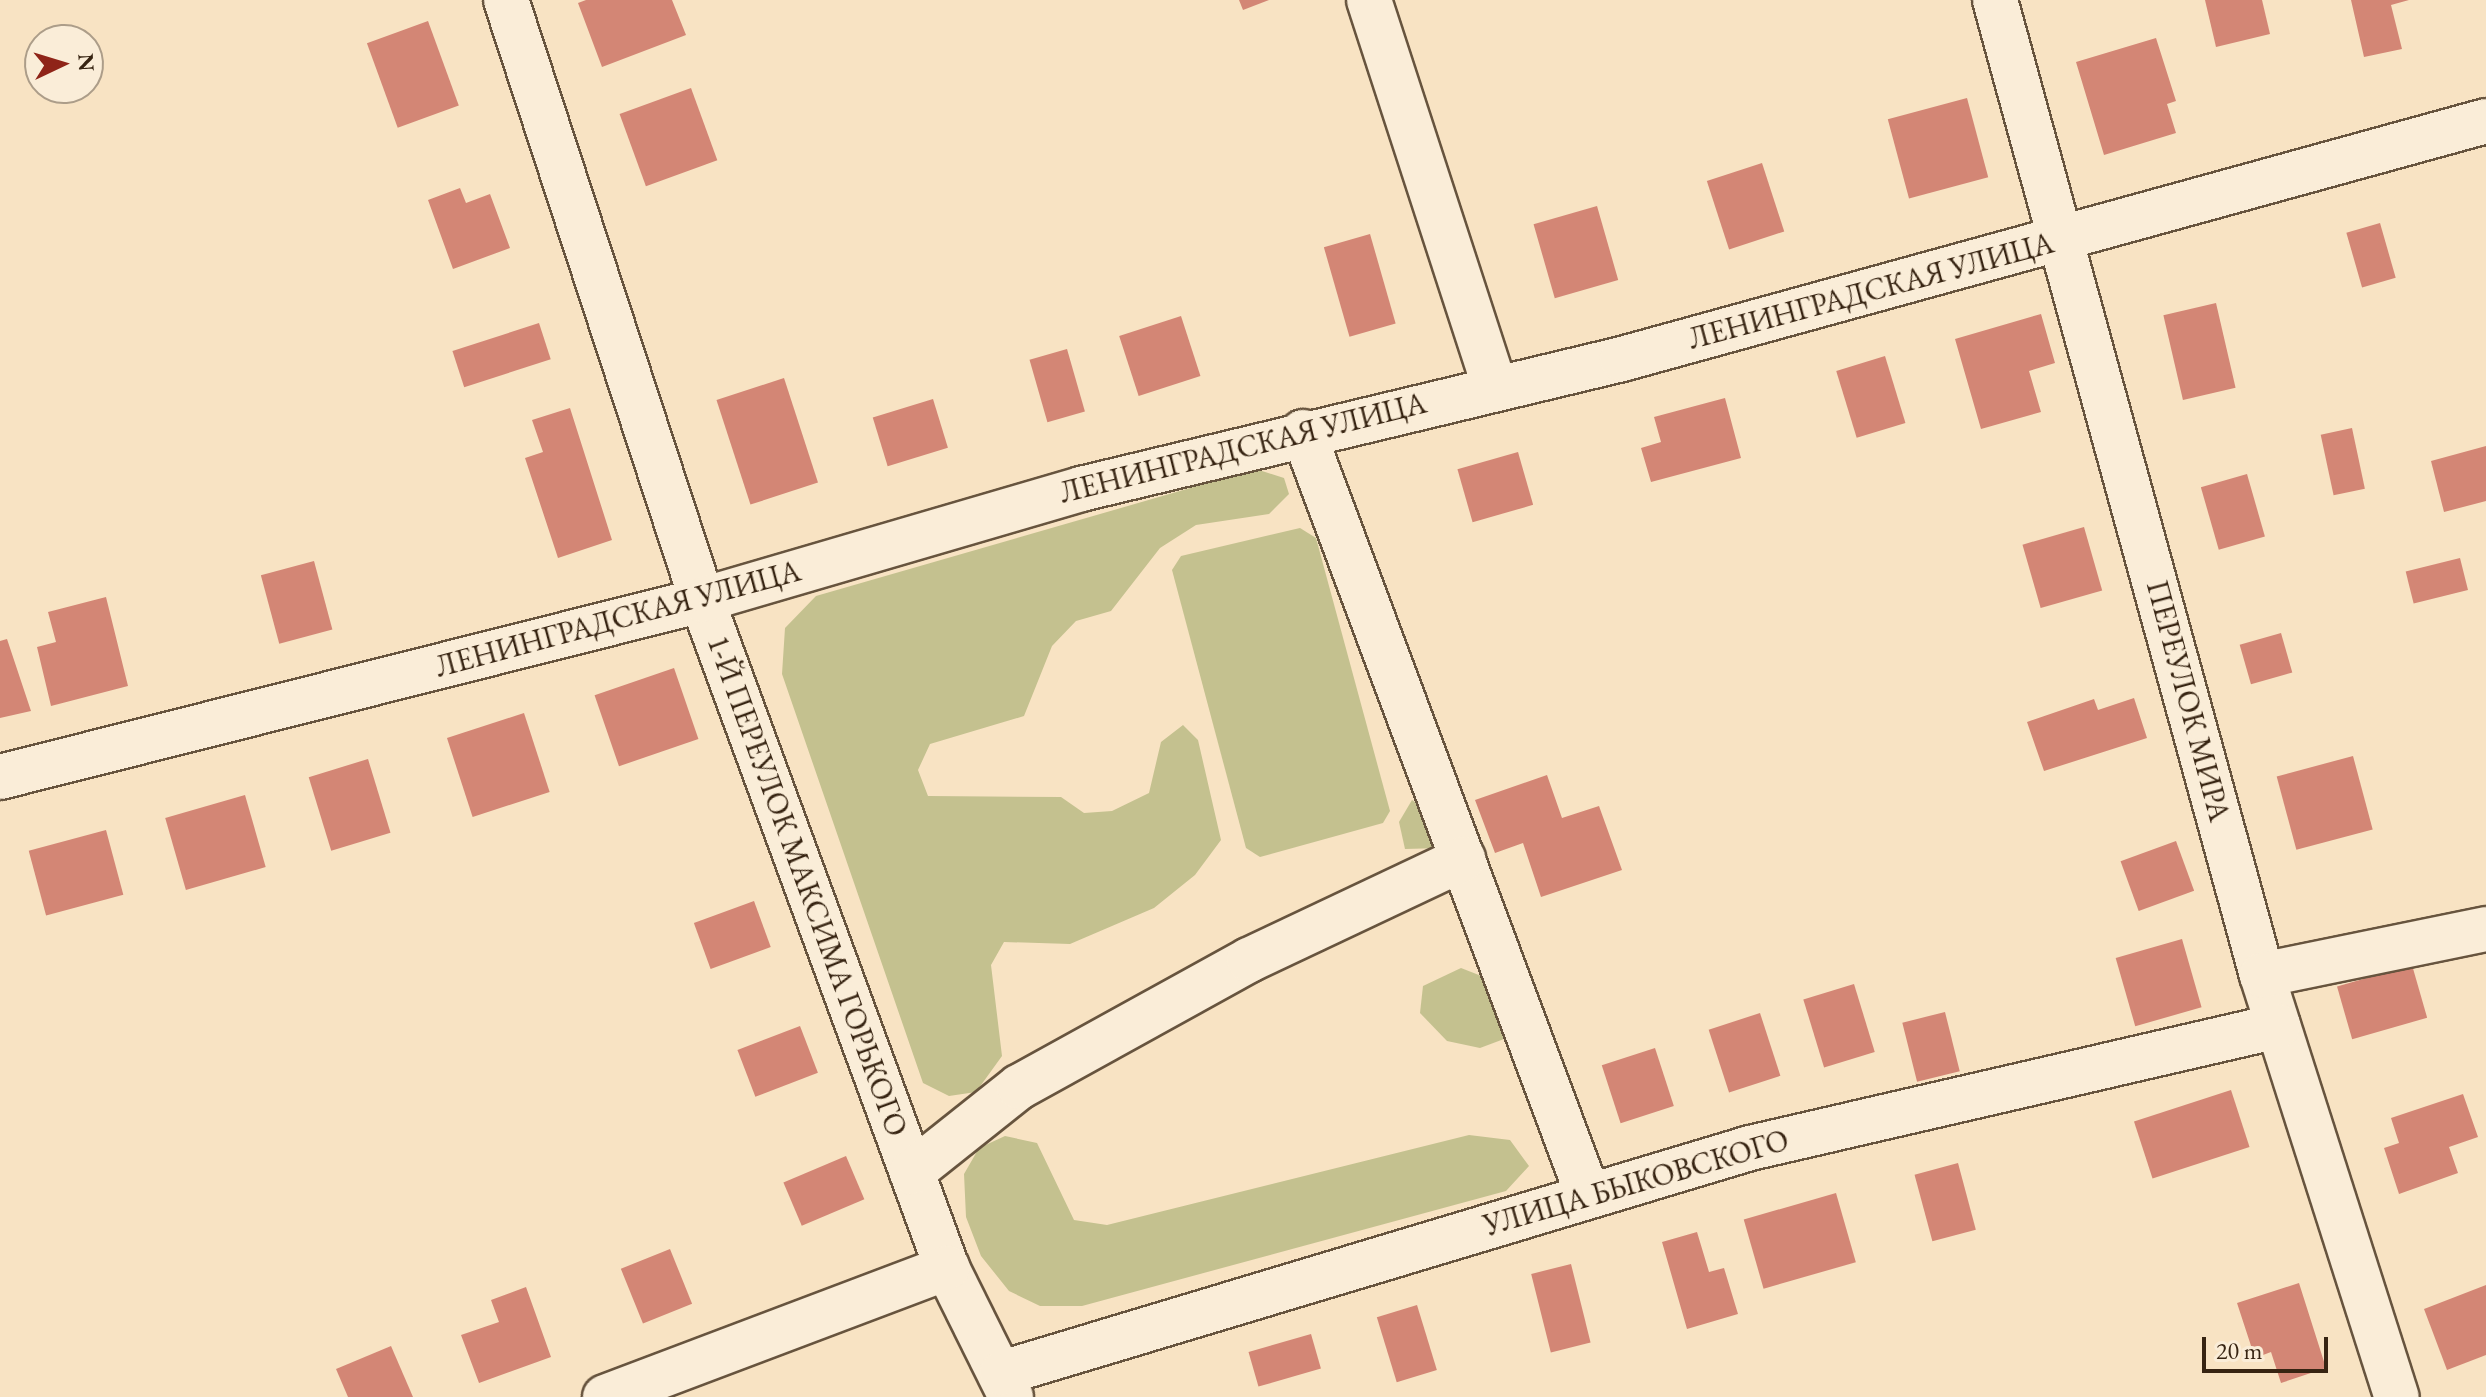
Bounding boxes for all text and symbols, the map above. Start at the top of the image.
north arrow [24,24,104,104]
text: N [71,53,102,72]
street label: ЛЕНИНГРАДСКАЯ УЛИЦА [1684,225,2058,357]
street label: ЛЕНИНГРАДСКАЯ УЛИЦА [1056,385,1430,511]
street label: ЛЕНИНГРАДСКАЯ УЛИЦА [431,553,805,685]
street label: ПЕРЕУЛОК МИРА [2139,577,2237,825]
street label: 1-Й ПЕРЕУЛОК МАКСИМА ГОРЬКОГО [699,631,915,1141]
street label: УЛИЦА БЫКОВСКОГО [1479,1122,1793,1244]
scale bar [2206,1321,2332,1371]
text: 20 m [2216,1335,2263,1366]

